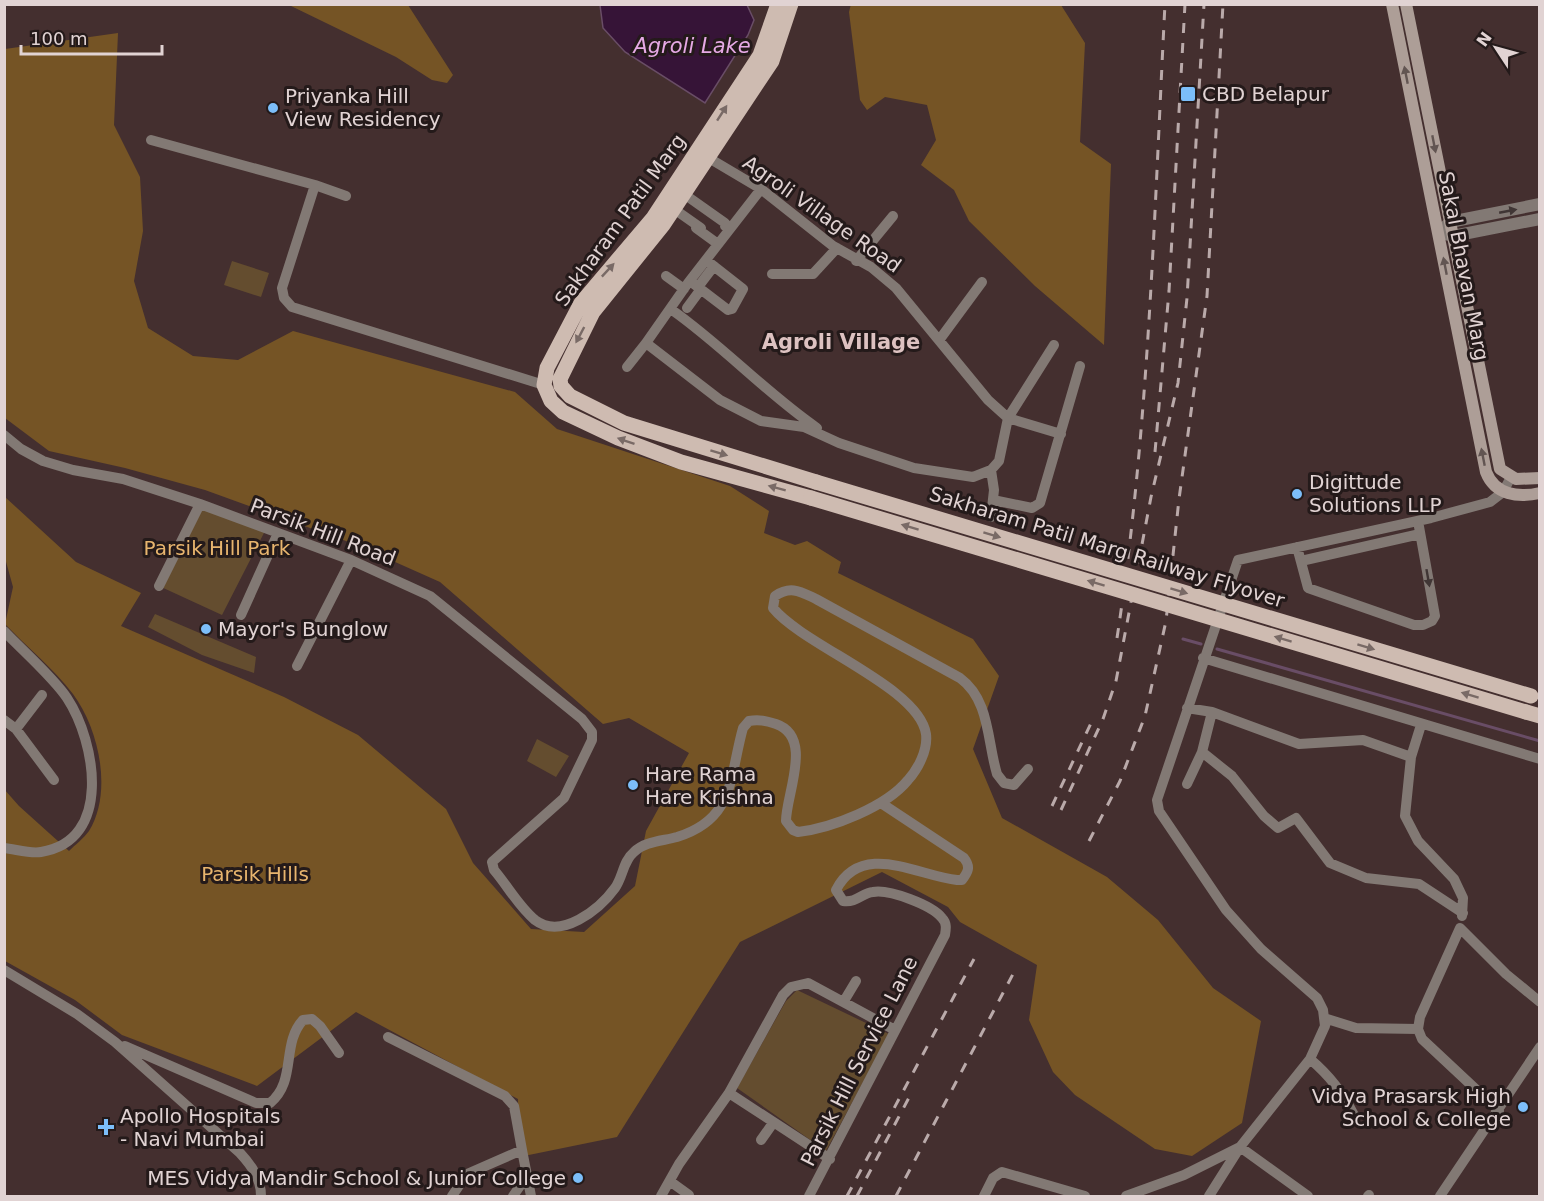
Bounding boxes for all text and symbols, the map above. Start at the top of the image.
scale bar [21,18,162,56]
north arrow [1466,18,1526,78]
text: 100 m [30,28,88,49]
text: N [1473,28,1496,50]
water label: Agroli Lake [631,34,751,58]
one-way arrow [1401,65,1410,84]
place label: CBD Belapur [1202,82,1330,106]
place label: Priyanka Hill View Residency [285,84,441,131]
marker: CBD Belapur [1179,85,1197,103]
marker: Priyanka Hill View Residency [266,101,280,115]
one-way arrow [716,105,728,121]
street label: Sakharam Patil Marg [550,129,690,311]
one-way arrow [1430,135,1439,154]
street label: Agroli Village Road [738,150,906,278]
street label: Sakal Bhavan Marg [1434,169,1494,363]
one-way arrow [1498,206,1517,215]
one-way arrow [1440,256,1449,275]
one-way arrow [601,263,615,278]
one-way arrow [576,326,586,344]
district label: Agroli Village [762,330,920,354]
one-way arrow [617,436,635,446]
one-way arrow [1478,447,1487,466]
one-way arrow [710,449,728,458]
place label: Digittude Solutions LLP [1309,470,1442,517]
street label: Sakharam Patil Marg Railway Flyover [927,481,1288,613]
one-way arrow [768,483,786,492]
marker: Digittude Solutions LLP [1290,487,1304,501]
street label: Parsik Hill Road [247,493,399,571]
one-way arrow [901,522,919,531]
one-way arrow [984,531,1002,540]
park label: Parsik Hill Park [144,536,291,560]
one-way arrow [1424,569,1433,588]
one-way arrow [1087,578,1105,587]
one-way arrow [1170,587,1188,596]
place label: Mayor's Bunglow [218,617,388,641]
marker: Mayor's Bunglow [199,622,213,636]
one-way arrow [1274,634,1292,643]
one-way arrow [1357,643,1375,652]
one-way arrow [1461,690,1479,699]
place label: Hare Rama Hare Krishna [645,762,774,809]
marker: Hare Rama Hare Krishna [626,778,640,792]
park label: Parsik Hills [201,862,309,886]
street label: Parsik Hill Service Lane [796,952,922,1170]
place label: Vidya Prasarsk High School & College [1312,1084,1511,1131]
marker: Vidya Prasarsk High School & College [1516,1100,1530,1114]
place label: Apollo Hospitals - Navi Mumbai [120,1104,280,1151]
marker: Apollo Hospitals - Navi Mumbai [97,1118,115,1136]
place label: MES Vidya Mandir School & Junior College [147,1166,566,1190]
marker: MES Vidya Mandir School & Junior College [571,1171,585,1185]

